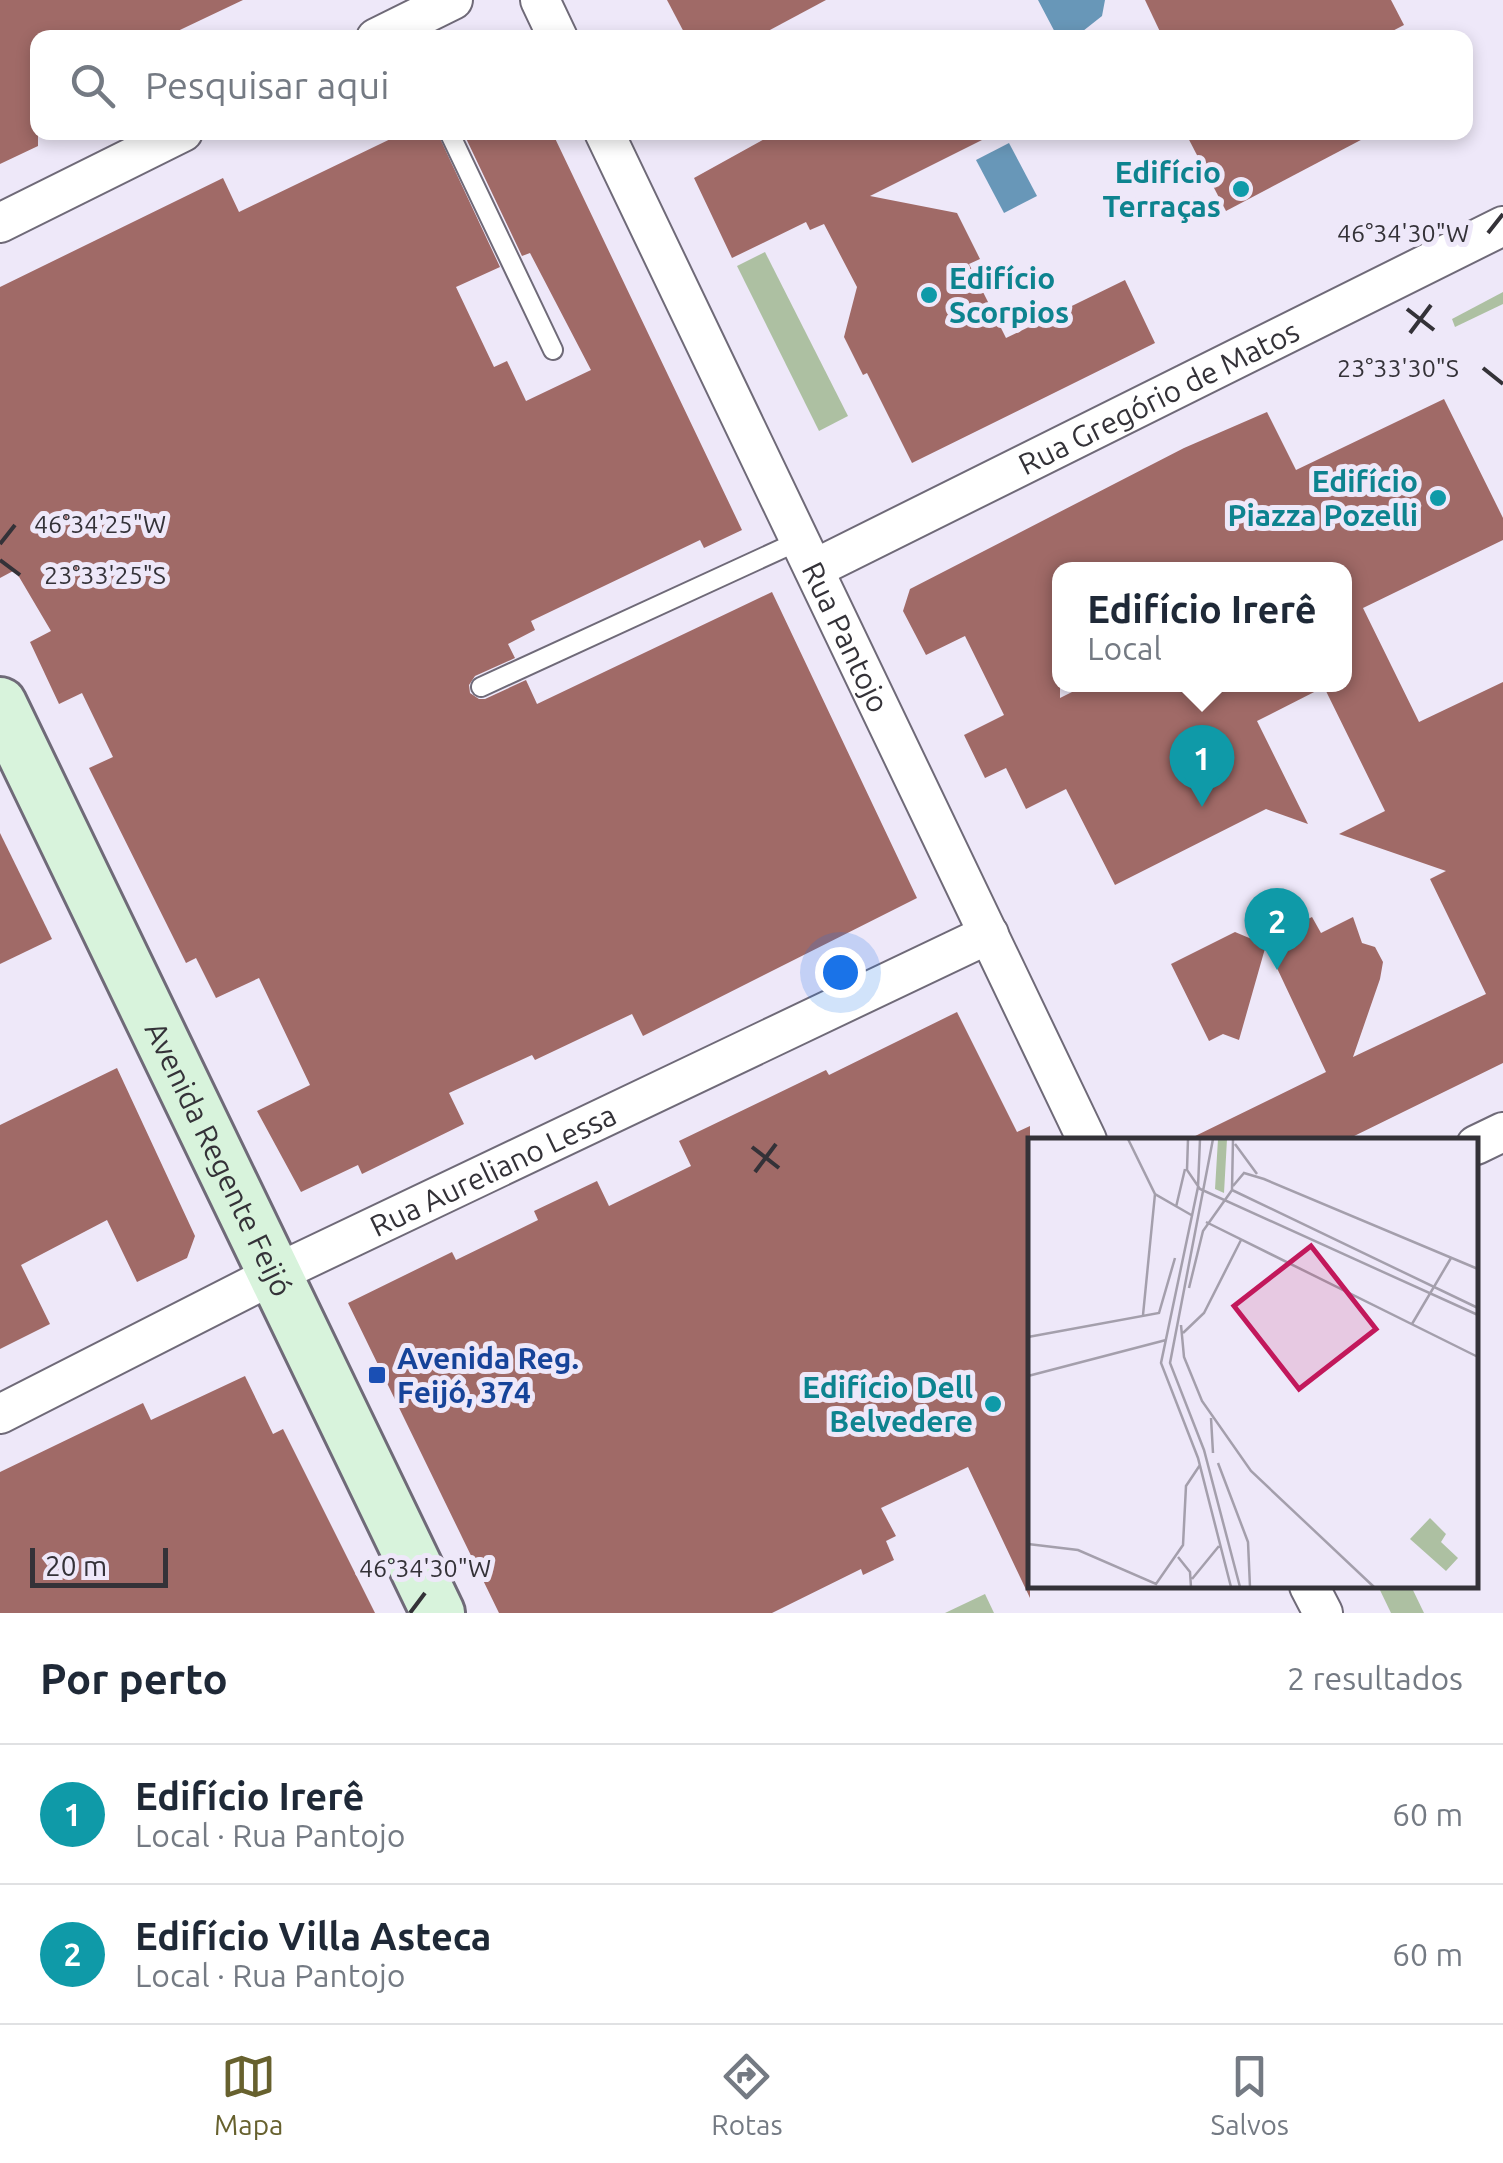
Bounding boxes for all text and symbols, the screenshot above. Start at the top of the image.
search box [30,30,1473,140]
icon: search [65,58,120,113]
text: Pesquisar aqui [145,64,389,106]
place label: Edifício Terraças [1102,155,1221,223]
marker: Edifício Terraças [1230,178,1252,200]
text: 46°34'30"W [1337,219,1469,247]
place label: Edifício Scorpios [949,261,1069,329]
marker: Edifício Scorpios [918,284,940,306]
street label: Rua Gregório de Matos [1013,313,1304,481]
text: 23°33'30"S [1337,354,1459,382]
place label: Edifício Piazza Pozelli [1228,464,1418,532]
marker: Edifício Piazza Pozelli [1427,487,1449,509]
text: 46°34'25"W [34,510,166,538]
street label: Rua Pantojo [796,556,896,718]
text: 23°33'25"S [44,561,166,589]
popup [1052,562,1352,692]
text: Edifício Irerê [1087,588,1317,630]
text: Local [1087,630,1162,666]
pin: 1 [1170,724,1234,807]
pin: 2 [1244,888,1310,970]
your location [815,947,866,998]
street label: Avenida Regente Feijó [139,1016,300,1302]
street label: Rua Aureliano Lessa [365,1097,621,1243]
inset map [1028,1138,1478,1588]
place label: Avenida Reg. Feijó, 374 [397,1341,579,1409]
marker: Avenida Reg. Feijó, 374 [366,1364,388,1386]
place label: Edifício Dell Belvedere [802,1370,973,1438]
marker: Edifício Dell Belvedere [982,1393,1004,1415]
scale bar [30,1543,168,1588]
text: 20 m [45,1550,107,1581]
text: 46°34'30"W [359,1554,491,1582]
text: Por perto [40,1655,228,1702]
text: 2 resultados [1287,1660,1463,1696]
text: Edifício Irerê [135,1775,364,1817]
text: 1 [63,1796,82,1832]
text: 60 m [1392,1796,1463,1832]
text: Local · Rua Pantojo [135,1817,405,1853]
text: Edifício Villa Asteca [135,1915,491,1957]
text: 2 [63,1936,82,1972]
text: 60 m [1392,1936,1463,1972]
text: Local · Rua Pantojo [135,1957,405,1993]
tab: Mapa [214,2049,283,2140]
tab: Rotas [711,2049,783,2140]
tab: Salvos [1210,2049,1289,2140]

